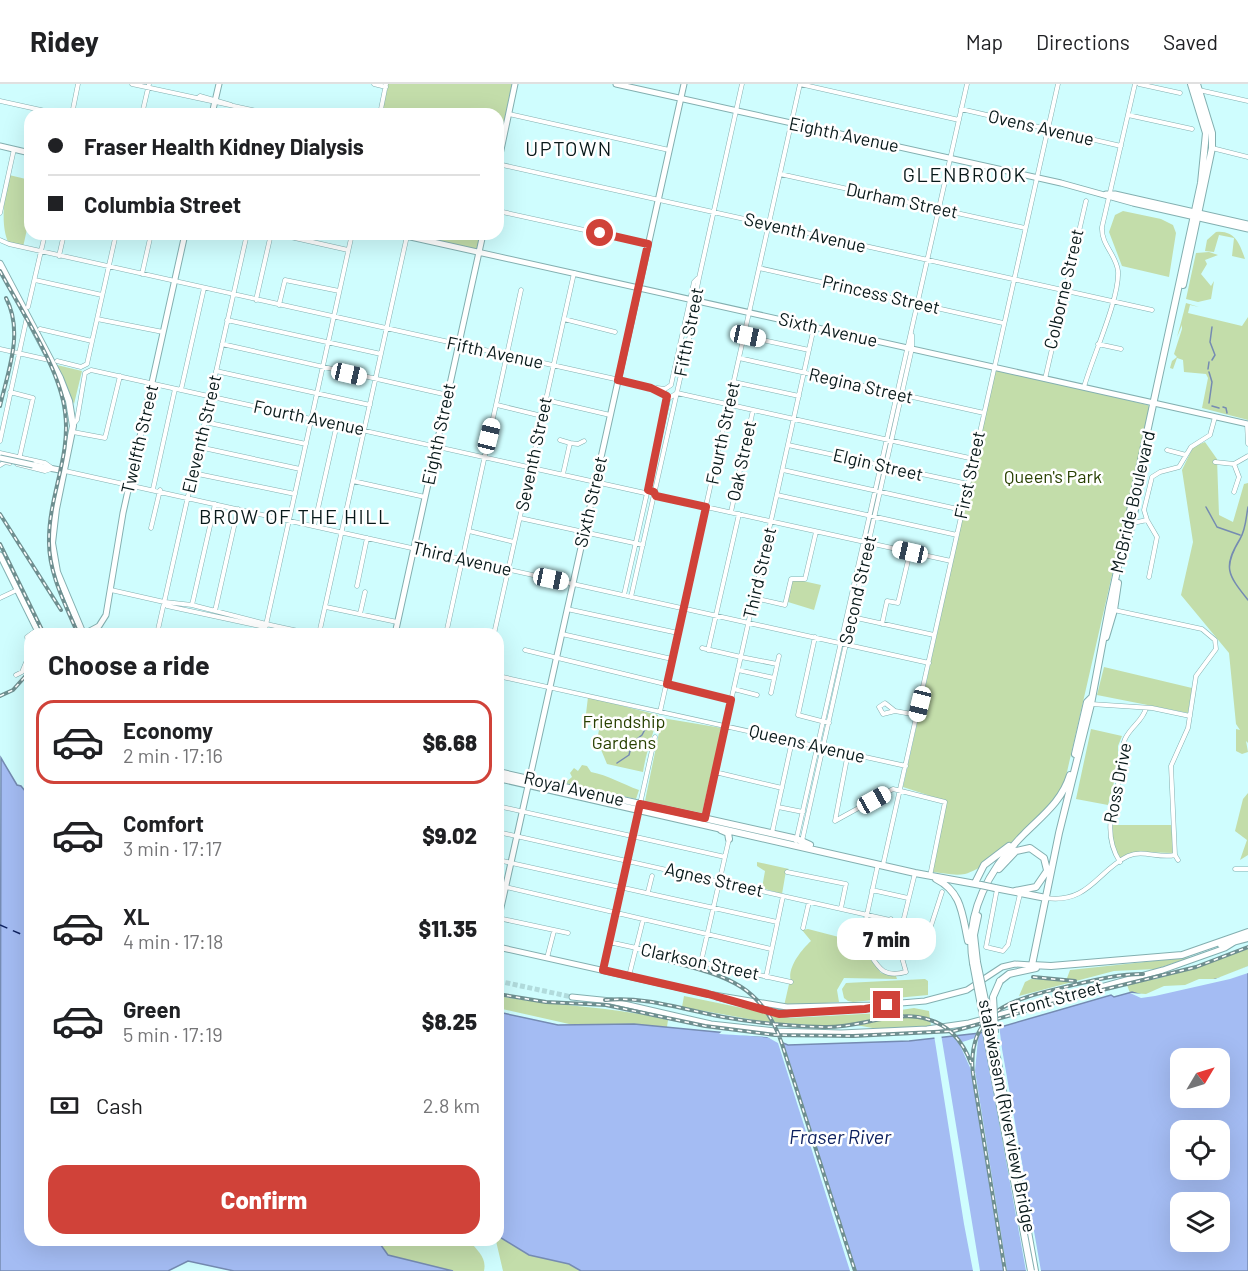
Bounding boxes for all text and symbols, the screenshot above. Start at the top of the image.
text: Ridey [30,24,99,58]
text: Map [966,29,1003,54]
text: Directions [1036,29,1130,54]
text: Saved [1163,29,1218,54]
street label: Ovens Avenue [986,104,1096,150]
street label: Eighth Avenue [787,112,901,156]
text: Fraser Health Kidney Dialysis [84,133,364,159]
district label: UPTOWN [525,136,613,160]
district label: GLENBROOK [903,162,1027,186]
street label: Durham Street [844,177,960,223]
text: Columbia Street [84,191,241,217]
street label: Seventh Avenue [742,207,868,257]
route start [586,219,613,246]
street label: Colborne Street [1038,226,1088,351]
street label: Princess Street [820,270,942,318]
street label: Fifth Street [669,285,707,378]
street label: Sixth Avenue [777,307,880,351]
car [729,323,767,349]
street label: Fifth Avenue [445,331,546,373]
car [329,361,369,387]
street label: Regina Street [807,362,916,408]
street label: Eleventh Street [177,372,225,495]
street label: Fourth Street [700,379,744,486]
street label: Eighth Street [416,381,460,487]
street label: Twelfth Street [116,382,162,496]
street label: Fourth Avenue [252,395,367,440]
street label: Seventh Street [510,395,556,513]
car [476,416,502,456]
street label: Oak Street [722,418,760,503]
street label: McBride Boulevard [1105,428,1159,575]
street label: First Street [949,429,989,521]
street label: Elgin Street [831,443,925,485]
street label: Sixth Street [569,454,611,549]
park label: Queen's Park [1004,465,1102,487]
district label: BROW OF THE HILL [199,504,391,528]
street label: Third Street [738,525,780,621]
street label: Second Street [834,533,880,647]
street label: Third Avenue [410,536,514,580]
car [890,539,930,565]
car [532,566,570,592]
text: Choose a ride [48,648,210,680]
car [907,684,933,724]
park label: Friendship Gardens [582,710,666,753]
icon: car [51,715,105,769]
text: Economy [123,717,213,743]
street label: Queens Avenue [747,719,867,767]
text: $6.68 [422,729,477,755]
street label: Ross Drive [1098,741,1136,825]
text: 2 min · 17:16 [123,743,223,767]
street label: Royal Avenue [522,766,627,810]
car [854,783,894,817]
icon: car [51,808,105,862]
text: Comfort [123,810,204,836]
text: $9.02 [422,822,477,848]
text: 3 min · 17:17 [123,836,222,860]
street label: Agnes Street [663,857,766,901]
icon: car [51,901,105,955]
text: XL [123,903,149,929]
text: $11.35 [419,915,477,941]
callout: 7 min [838,918,936,960]
text: 7 min [863,927,910,951]
text: 4 min · 17:18 [123,929,223,953]
street label: Clarkson Street [639,938,762,984]
street label: Front Street [1007,975,1105,1021]
route end [873,991,900,1018]
icon: car [51,994,105,1048]
text: Green [123,996,181,1022]
street label: stal̕əw̓asəm (Riverview) Bridge [975,997,1041,1234]
text: $8.25 [422,1008,477,1034]
text: 5 min · 17:19 [123,1022,223,1046]
north arrow [1170,1048,1230,1108]
map controls [1170,1048,1230,1252]
icon: cash [48,1089,81,1122]
text: Cash [96,1092,143,1118]
text: 2.8 km [423,1093,480,1117]
button: locate [1170,1120,1230,1180]
water label: Fraser River [789,1124,892,1148]
button: Confirm [48,1165,480,1234]
button: layers [1170,1192,1230,1252]

